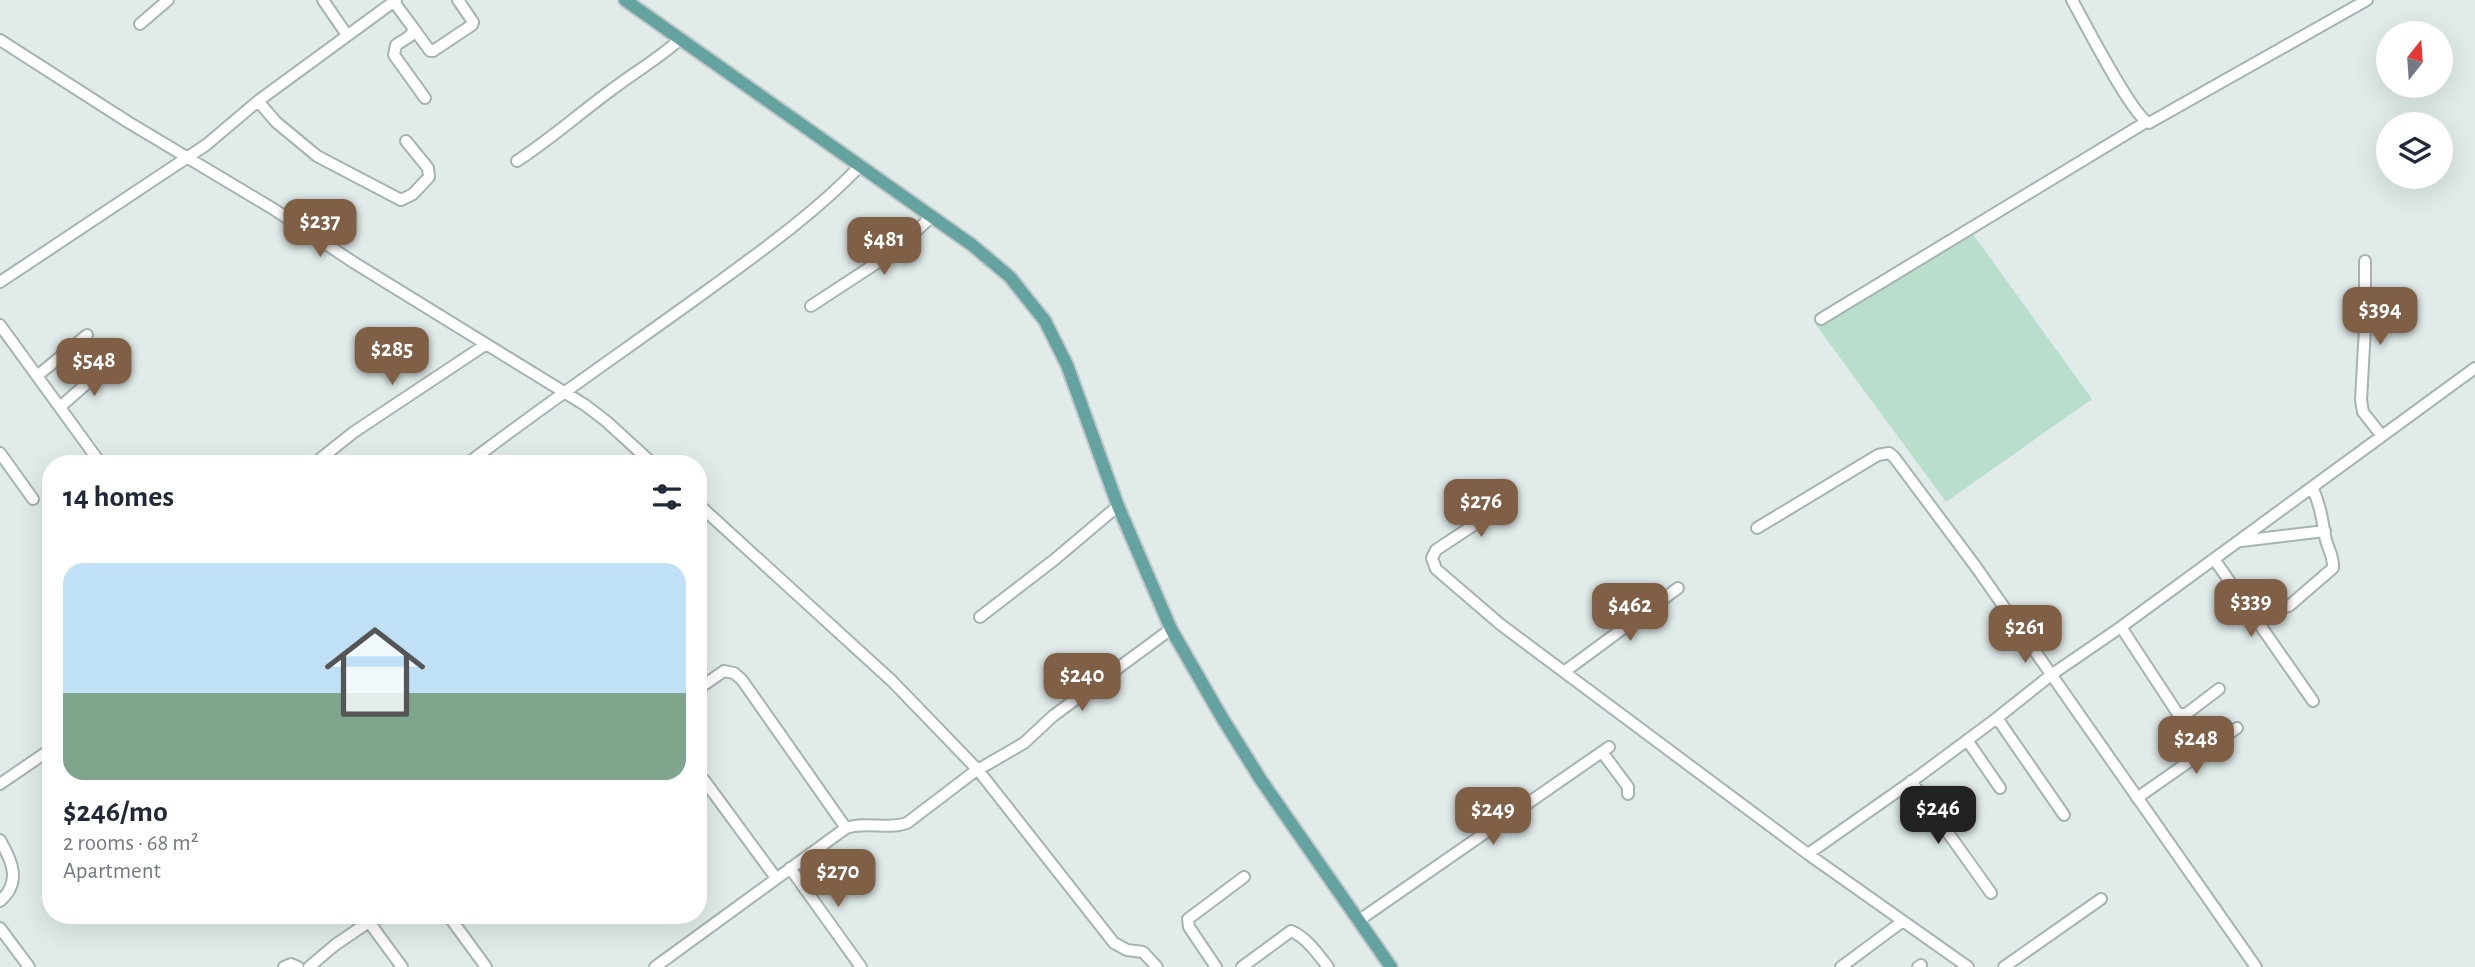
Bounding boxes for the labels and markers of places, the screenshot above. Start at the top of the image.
pin: $237 [279,200,361,259]
pin: $481 [843,218,925,277]
pin: $394 [2339,288,2421,347]
pin: $285 [351,328,433,387]
pin: $548 [53,338,135,398]
pin: $276 [1440,480,1522,539]
pin: $339 [2210,580,2292,639]
pin: $462 [1589,584,1671,643]
pin: $261 [1984,606,2066,665]
pin: $240 [1041,654,1123,713]
pin: $248 [2155,716,2237,776]
pin: $246 [1897,786,1979,846]
pin: $249 [1452,788,1534,847]
pin: $270 [797,850,879,909]

